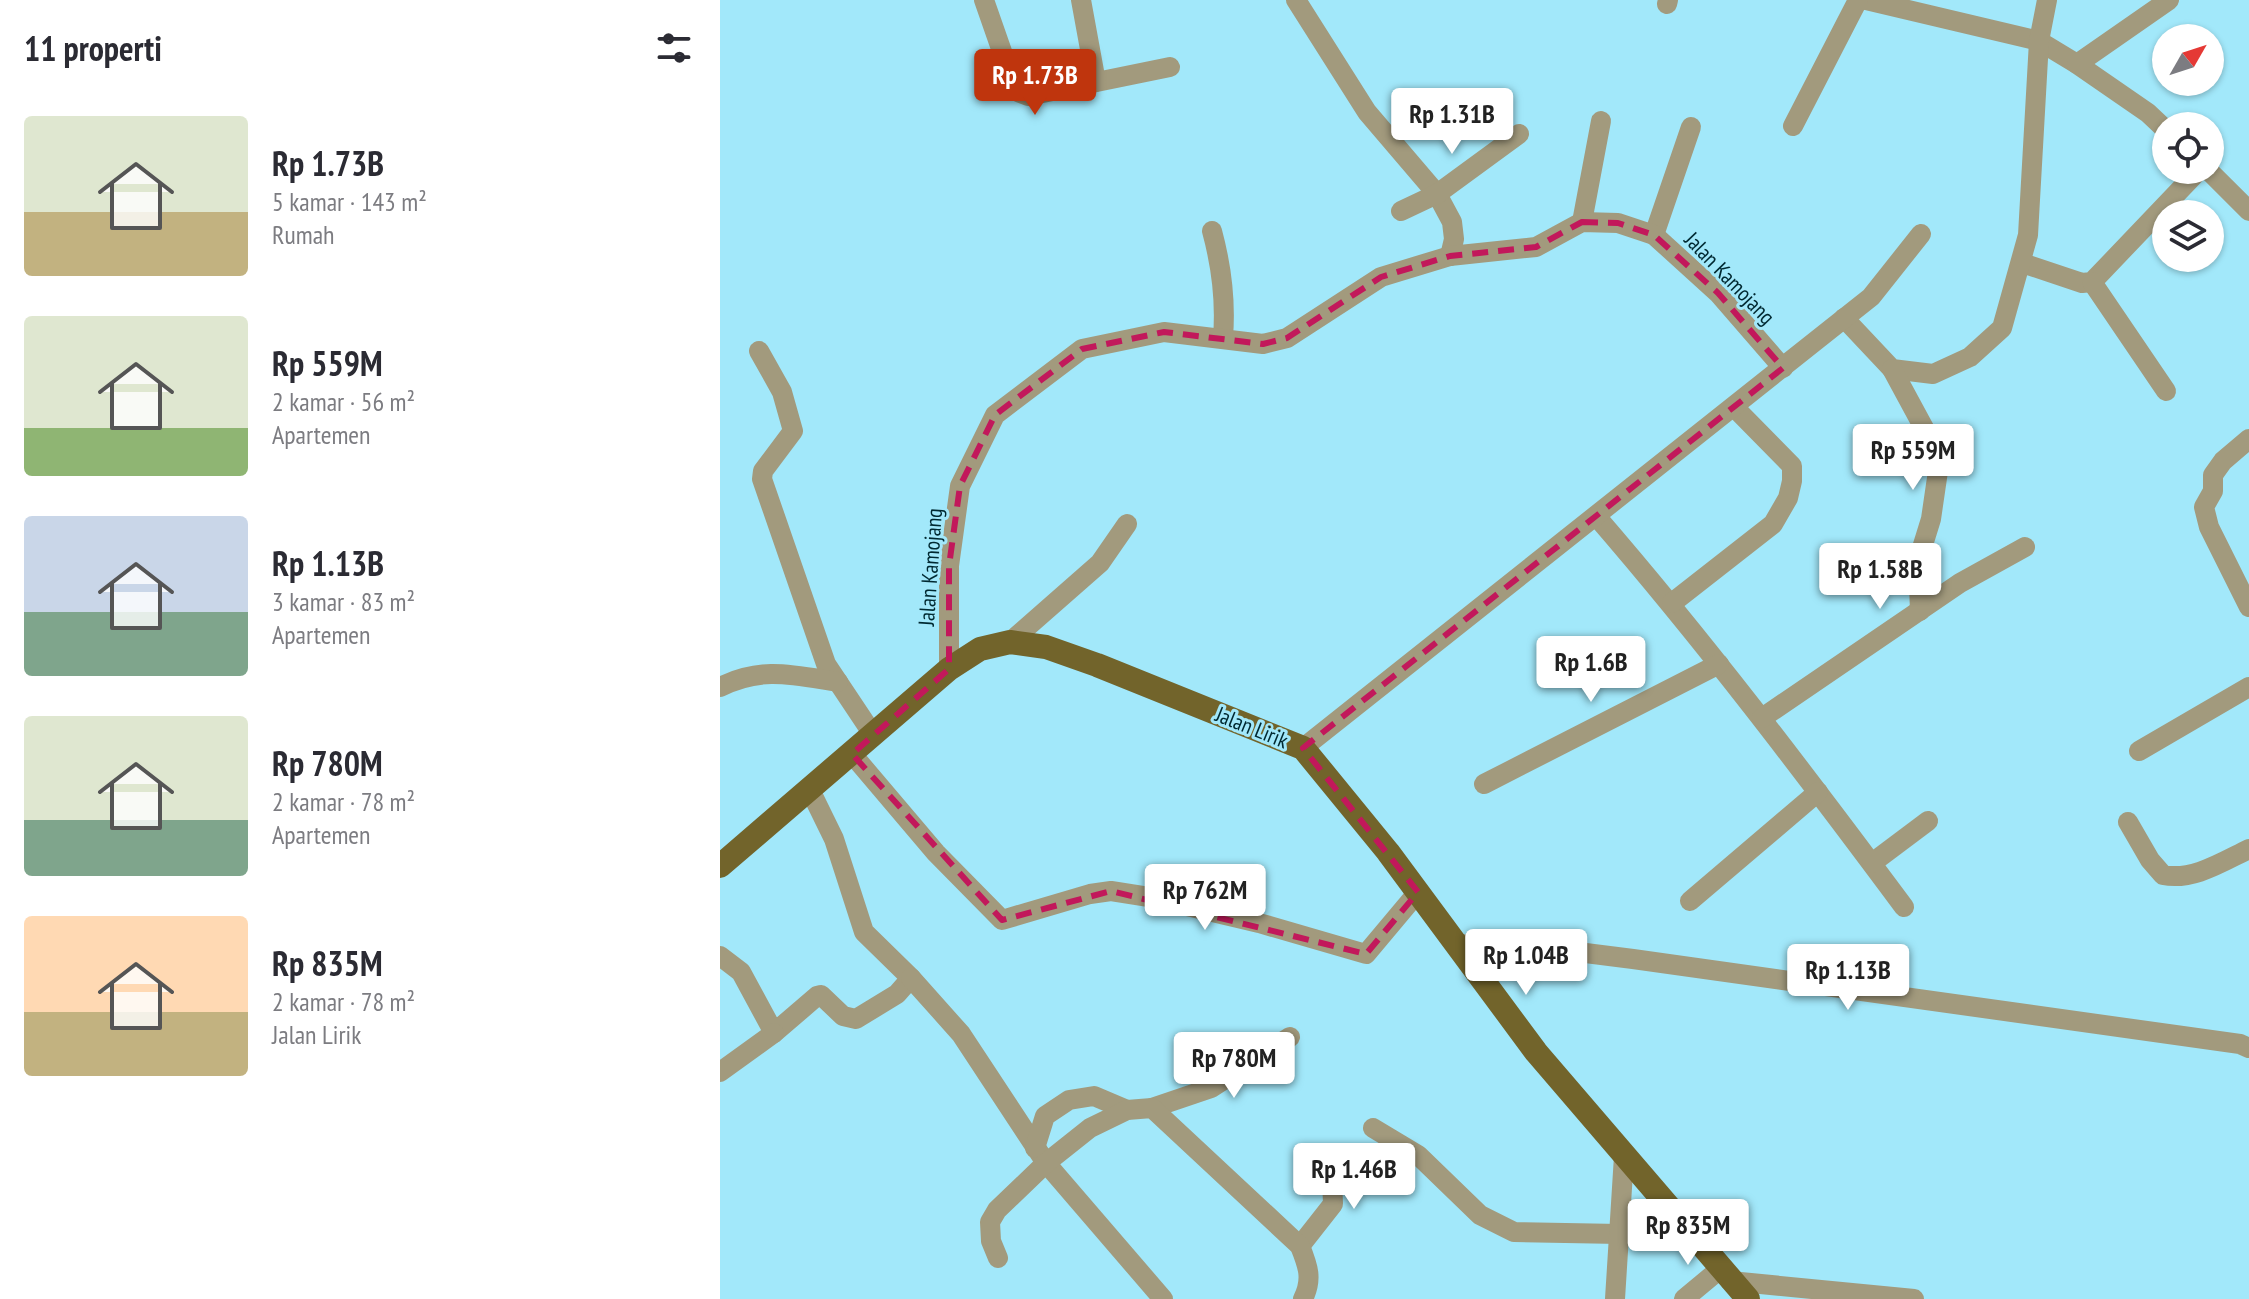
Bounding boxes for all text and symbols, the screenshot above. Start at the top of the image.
north arrow [2152,24,2224,96]
map controls [2152,24,2224,272]
text: 11 properti [24,26,162,70]
icon: filters [652,26,696,70]
pin: Rp 1.73B [952,49,1118,117]
text: Rp 1.73B [992,58,1078,91]
pin: Rp 1.31B [1369,88,1535,156]
text: Rp 1.31B [1409,97,1495,130]
button: locate [2152,112,2224,184]
text: Rp 1.73B [272,141,384,185]
icon: home [88,148,184,244]
text: 5 kamar · 143 m² [272,185,427,218]
button: layers [2152,200,2224,272]
text: Rumah [272,218,335,251]
street label: Jalan Kamojang [1678,225,1781,330]
text: Rp 559M [272,341,383,385]
icon: home [88,348,184,444]
text: 2 kamar · 56 m² [272,385,415,418]
text: Apartemen [272,418,371,451]
pin: Rp 559M [1839,424,1987,492]
text: Rp 559M [1871,433,1955,466]
street label: Jalan Kamojang [912,507,948,628]
text: Rp 1.13B [272,541,384,585]
pin: Rp 1.58B [1797,543,1963,611]
icon: home [88,548,184,644]
text: Rp 1.58B [1837,552,1923,585]
text: 3 kamar · 83 m² [272,585,415,618]
text: Apartemen [272,618,371,651]
pin: Rp 1.6B [1517,636,1665,704]
text: Rp 1.6B [1554,645,1628,678]
street label: Jalan Lirik [1211,699,1293,754]
text: Rp 780M [272,741,383,785]
icon: home [88,748,184,844]
text: 2 kamar · 78 m² [272,785,415,818]
text: Apartemen [272,818,371,851]
pin: Rp 762M [1131,864,1279,932]
text: Rp 762M [1163,873,1247,906]
pin: Rp 1.04B [1443,929,1609,997]
text: Rp 1.04B [1483,938,1569,971]
text: Rp 835M [272,941,383,985]
pin: Rp 1.13B [1765,944,1931,1012]
icon: home [88,948,184,1044]
text: Rp 1.13B [1805,953,1891,986]
text: 2 kamar · 78 m² [272,985,415,1018]
text: Jalan Lirik [272,1018,361,1051]
pin: Rp 780M [1160,1032,1308,1100]
text: Rp 780M [1192,1041,1276,1074]
pin: Rp 1.46B [1271,1143,1437,1211]
text: Rp 1.46B [1311,1152,1397,1185]
pin: Rp 835M [1614,1199,1762,1267]
text: Rp 835M [1646,1208,1730,1241]

